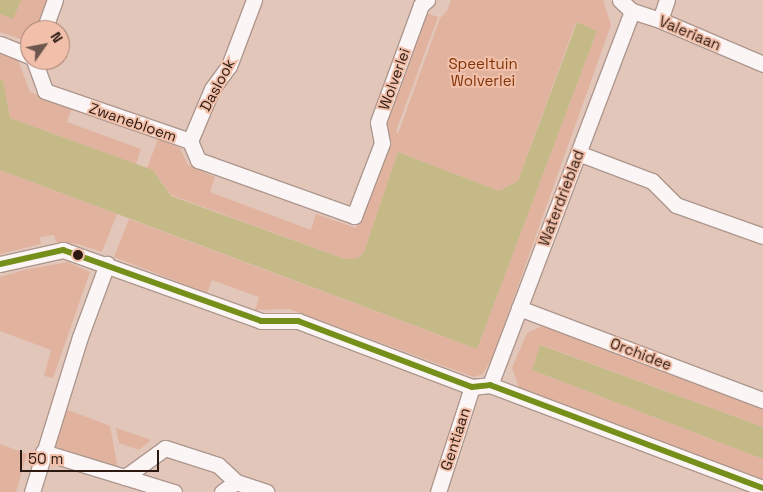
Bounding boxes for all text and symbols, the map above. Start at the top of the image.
street label: Valeriaan [656,12,724,54]
north arrow [20,20,70,70]
text: N [47,29,67,46]
street label: Wolverlei [375,46,413,112]
park label: Speeltuin Wolverlei [448,54,518,89]
street label: Daslook [196,56,238,114]
street label: Zwanebloem [87,99,179,145]
street label: Waterdrieblad [534,147,588,249]
unlabelled marker [73,250,83,260]
street label: Orchidee [608,334,674,374]
street label: Gentiaan [436,405,474,473]
scale bar [22,440,161,472]
text: 50 m [28,449,63,468]

